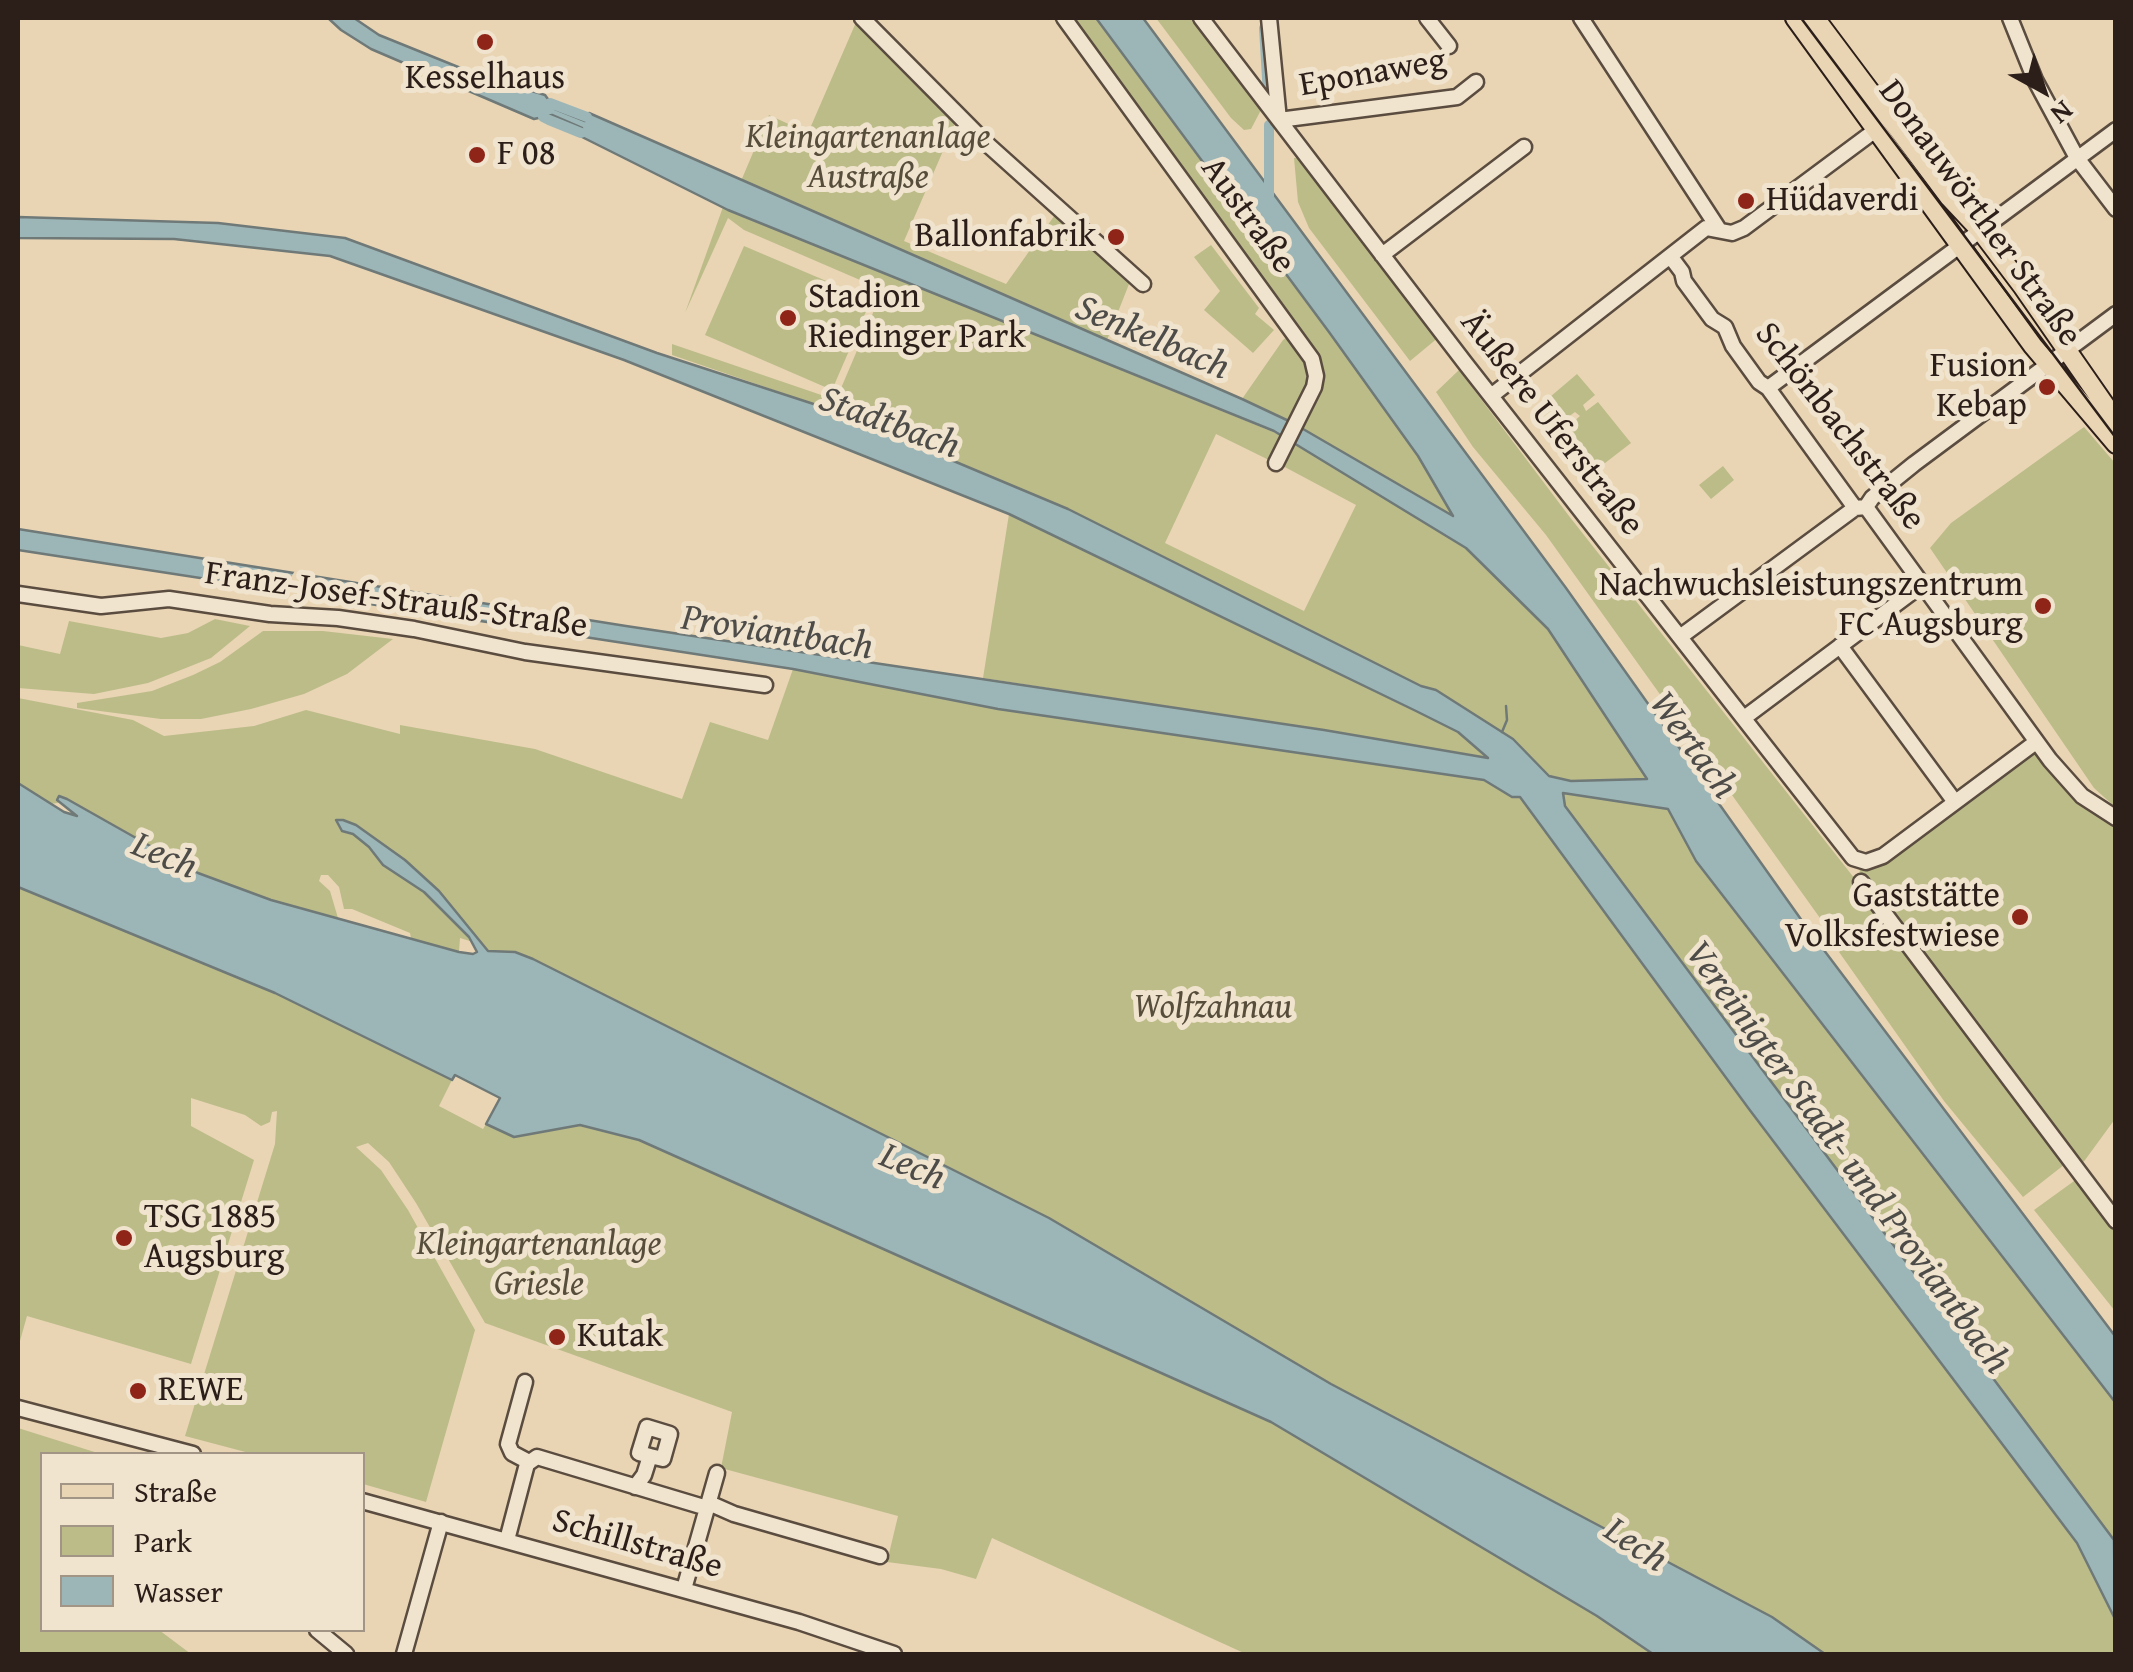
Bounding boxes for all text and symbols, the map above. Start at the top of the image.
marker: Kesselhaus [474,31,496,53]
street label: Eponaweg [1296,40,1450,108]
north arrow [1993,40,2093,140]
place label: Kesselhaus [405,58,565,100]
street label: Donauwörther Straße [1868,73,2090,355]
text: N [2042,92,2083,135]
park label: Kleingartenanlage Austraße [745,117,991,199]
place label: F 08 [497,134,555,176]
marker: F 08 [466,144,488,166]
street label: Austraße [1191,149,1303,283]
place label: Hüdaverdi [1766,180,1918,222]
marker: Hüdaverdi [1735,190,1757,212]
place label: Ballonfabrik [915,216,1096,258]
marker: Ballonfabrik [1105,226,1127,248]
place label: Stadion Riedinger Park [808,277,1026,359]
water label: Senkelbach [1068,286,1236,392]
street label: Äußere Uferstraße [1450,303,1652,545]
marker: Stadion Riedinger Park [777,307,799,329]
street label: Schönbachstraße [1745,315,1933,539]
place label: Fusion Kebap [1930,346,2027,428]
marker: Fusion Kebap [2036,376,2058,398]
water label: Stadtbach [812,378,966,470]
street label: Franz-Josef-Strauß-Straße [202,553,590,649]
place label: Nachwuchsleistungszentrum FC Augsburg [1599,565,2023,647]
marker: Nachwuchsleistungszentrum FC Augsburg [2032,595,2054,617]
water label: Proviantbach [678,596,876,672]
water label: Wertach [1638,684,1746,808]
water label: Lech [124,823,204,891]
place label: Gaststätte Volksfestwiese [1784,876,2000,958]
marker: Gaststätte Volksfestwiese [2009,906,2031,928]
water label: Vereinigter Stadt- und Proviantbach [1673,932,2019,1384]
park label: Wolfzahnau [1134,987,1292,1029]
water label: Lech [872,1134,952,1202]
place label: TSG 1885 Augsburg [144,1197,284,1279]
park label: Kleingartenanlage Griesle [416,1224,662,1306]
marker: TSG 1885 Augsburg [113,1227,135,1249]
place label: Kutak [577,1316,663,1358]
marker: Kutak [546,1326,568,1348]
place label: REWE [158,1370,243,1412]
marker: REWE [127,1380,149,1402]
legend [40,1452,365,1632]
text: Straße [134,1469,217,1513]
street label: Schillstraße [547,1501,727,1589]
water label: Lech [1595,1508,1675,1584]
text: Park [134,1519,192,1563]
text: Wasser [134,1569,223,1613]

